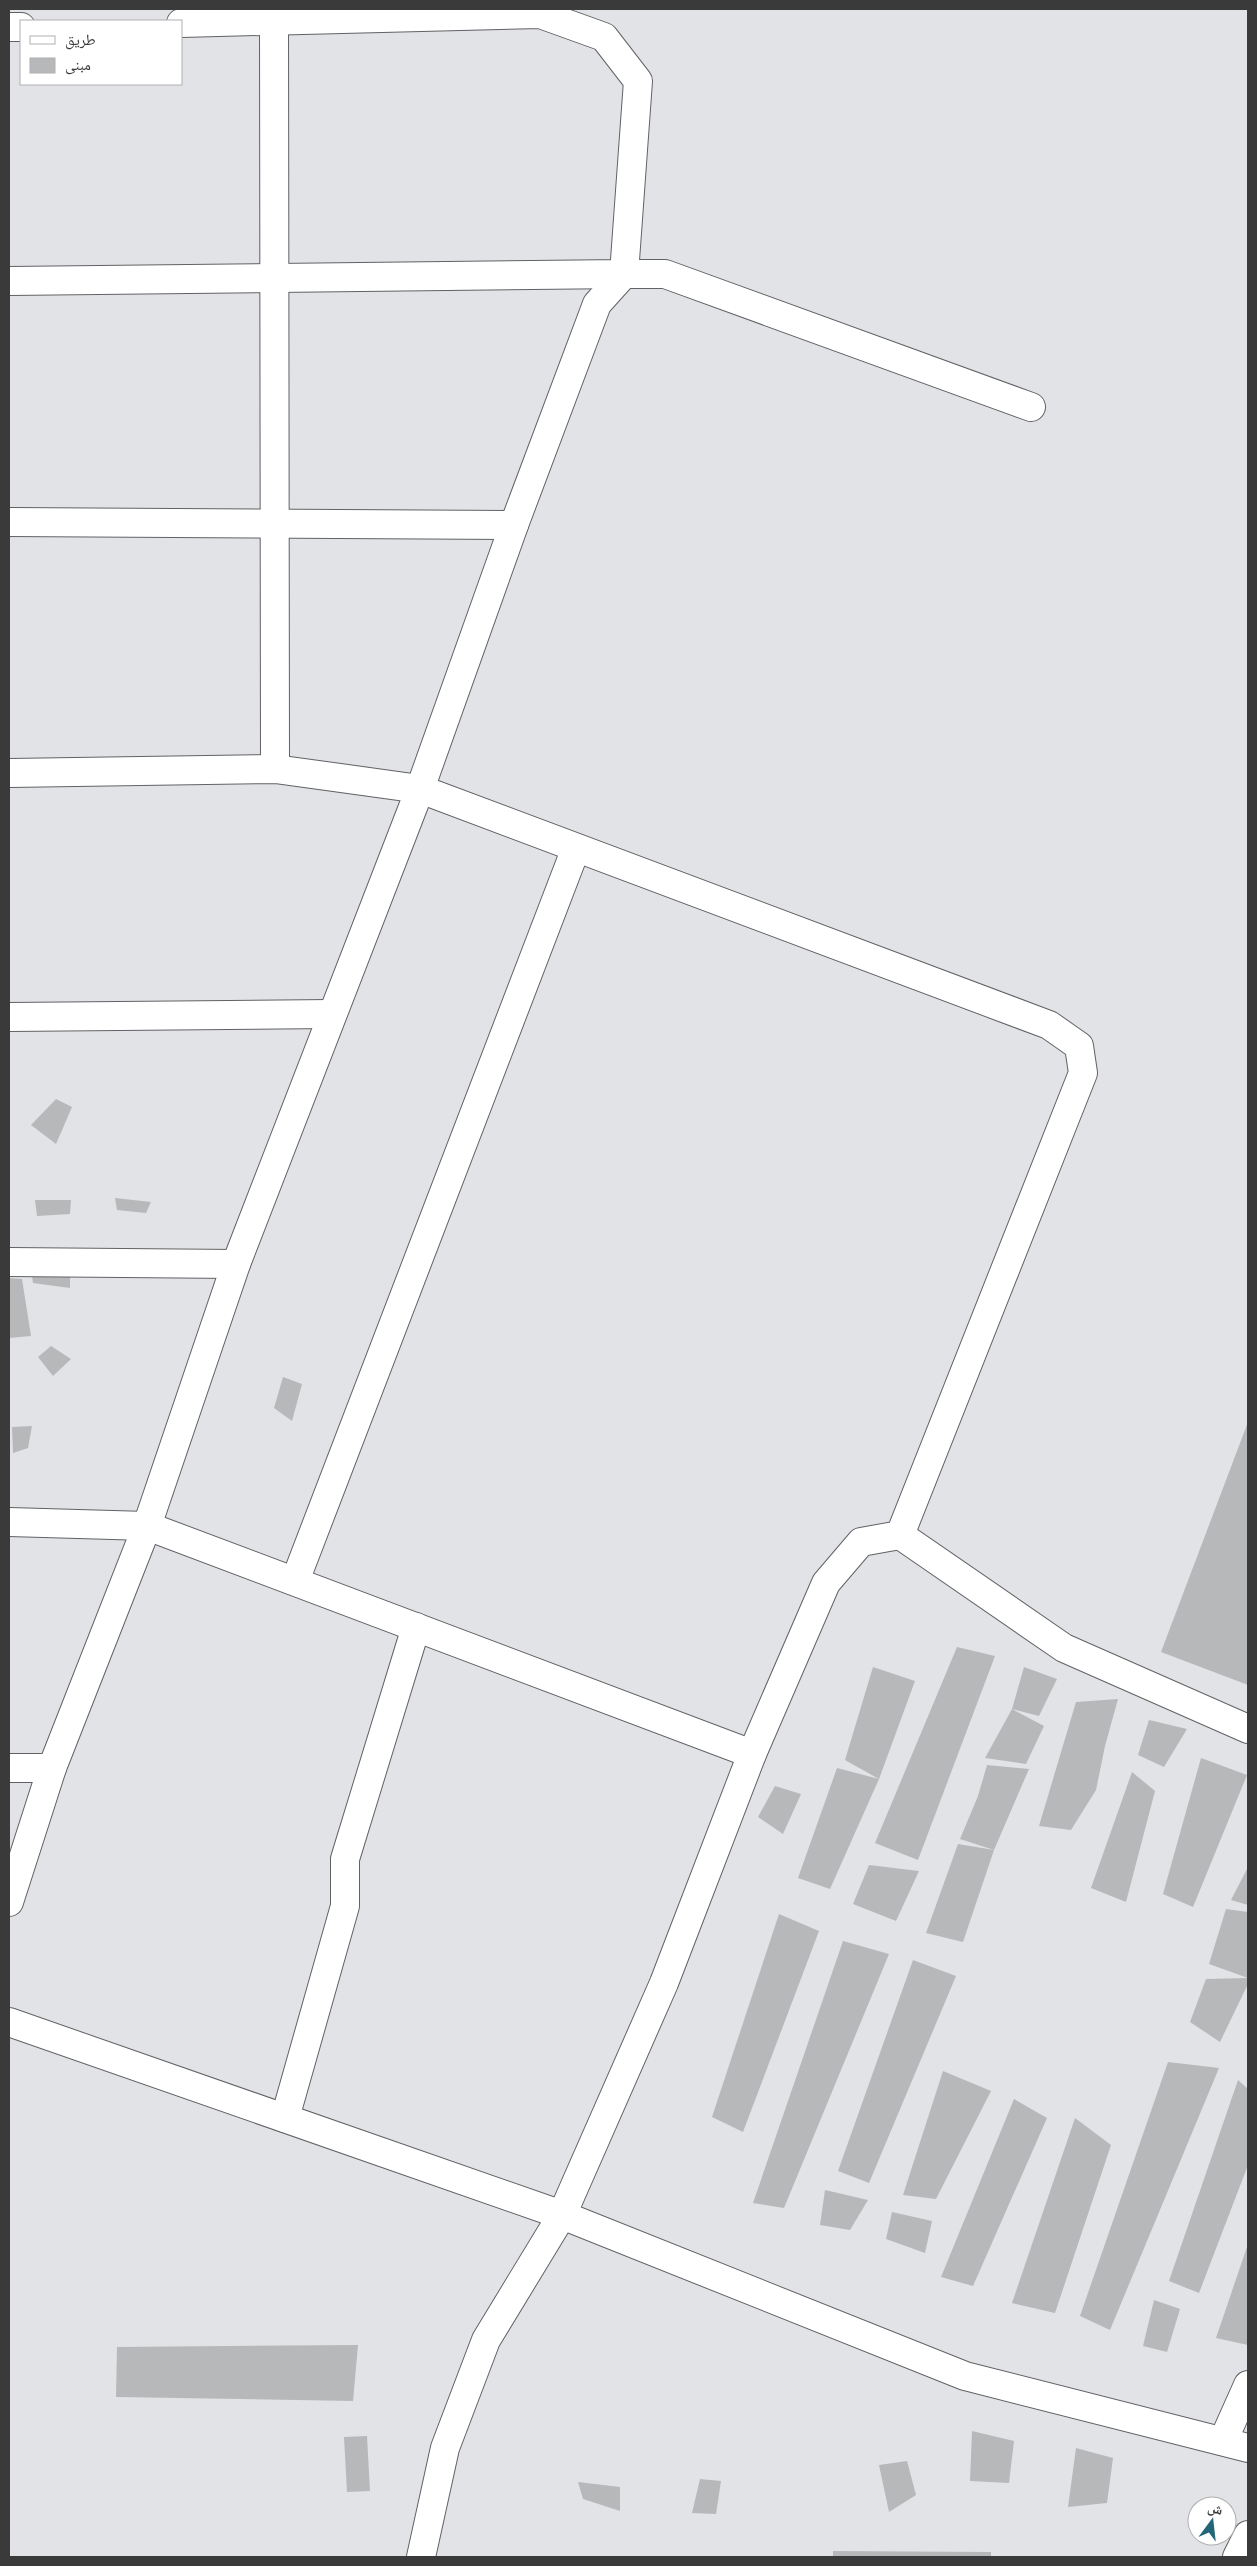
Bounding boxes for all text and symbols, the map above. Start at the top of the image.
legend [20,20,182,85]
text: طريق [65,31,96,50]
text: مبنى [65,56,91,75]
north arrow [1187,2496,1237,2546]
text: ش [1206,2499,1225,2519]

